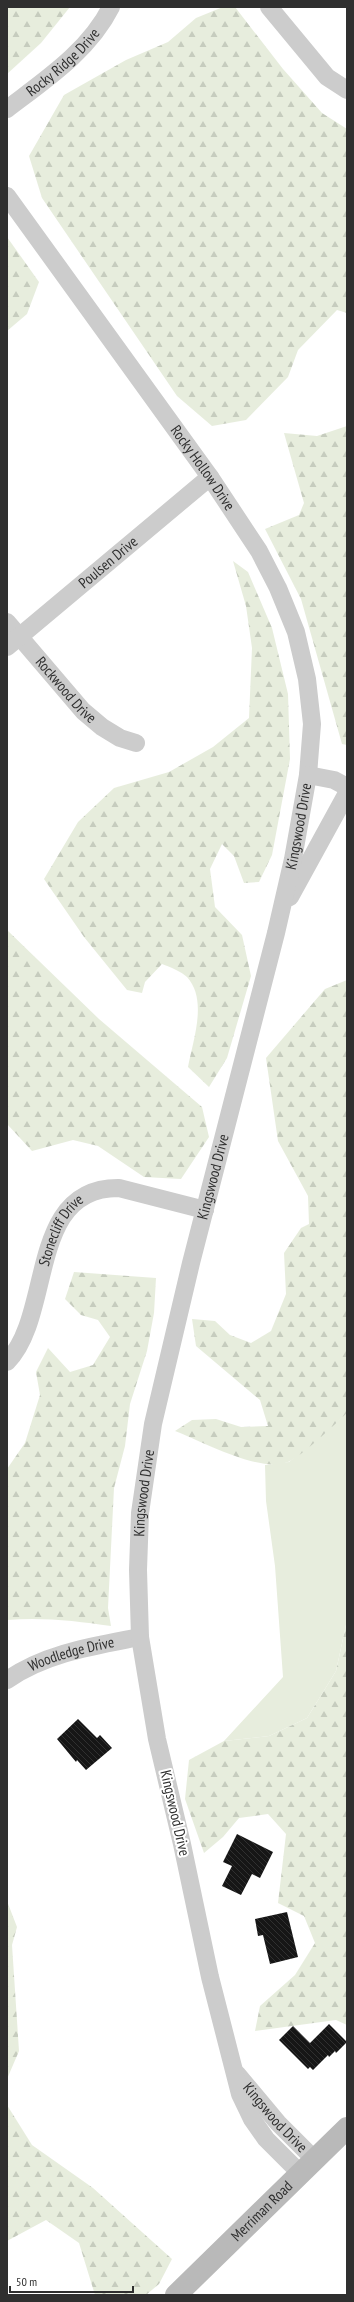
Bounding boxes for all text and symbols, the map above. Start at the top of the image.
street label: Rocky Ridge Drive [22,24,104,100]
street label: Rocky Hollow Drive [167,421,239,514]
street label: Poulsen Drive [74,532,141,592]
street label: Rockwood Drive [32,652,100,727]
street label: Kingswood Drive [281,781,315,871]
street label: Kingswood Drive [193,1132,233,1222]
street label: Stonecliff Drive [34,1189,87,1268]
street label: Kingswood Drive [129,1448,158,1537]
street label: Woodledge Drive [25,1632,116,1675]
street label: Kingswood Drive [156,1768,195,1858]
street label: Kingswood Drive [239,2079,312,2156]
street label: Merriman Road [227,2177,296,2245]
scale bar [10,2268,133,2294]
text: 50 m [16,2274,37,2289]

